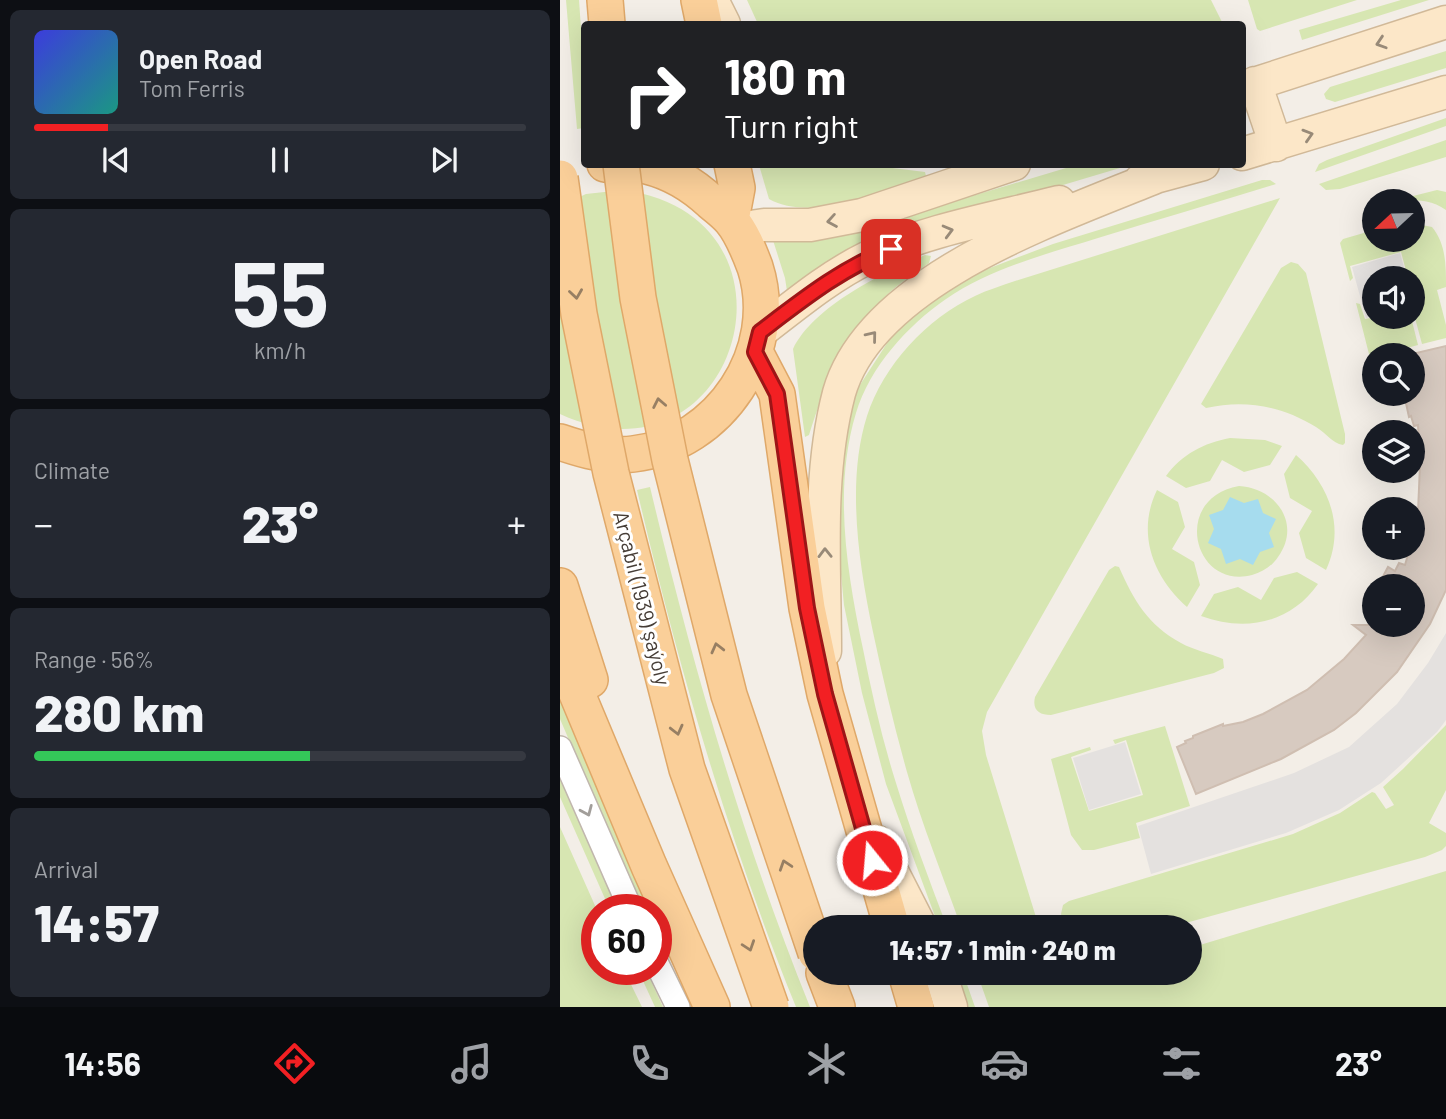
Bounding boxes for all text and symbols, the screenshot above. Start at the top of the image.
one-way arrow [1375,34,1387,49]
text: Open Road [139,43,262,74]
text: 180 m [724,46,847,105]
icon: right [609,49,700,140]
text: Tom Ferris [139,74,245,102]
text: Turn right [724,106,859,144]
one-way arrow [1302,129,1314,144]
icon: previous [97,141,135,179]
icon: pause [261,141,299,179]
icon: next [425,141,463,179]
north arrow [1362,189,1424,252]
map controls [1362,189,1425,637]
one-way arrow [826,213,838,228]
pin [861,219,921,279]
one-way arrow [941,225,953,239]
icon: arrive [872,230,910,268]
text: 55 [231,236,329,345]
button: sound [1362,266,1425,329]
one-way arrow [568,288,583,300]
one-way arrow [864,331,877,343]
text: km/h [254,336,306,364]
button: search [1362,343,1425,406]
one-way arrow [652,397,667,409]
button: layers [1362,420,1425,483]
text: Climate [34,456,110,484]
text: 23° [242,491,318,553]
button: + [1362,497,1425,560]
text: − [34,500,53,546]
text: + [507,500,526,546]
street label: Arçabil (1939) şaýoly [609,508,677,688]
one-way arrow [817,547,833,557]
button: − [1362,574,1425,637]
one-way arrow [711,642,725,654]
text: Range · 56% [34,645,154,673]
text: 280 km [34,680,204,742]
one-way arrow [669,724,683,736]
one-way arrow [578,804,592,816]
position arrow [835,823,909,897]
text: Arrival [34,855,98,883]
one-way arrow [779,860,793,872]
text: 14:57 [34,890,159,952]
speed limit sign: 60 [581,894,672,985]
text: 14:57 · 1 min · 240 m [889,934,1116,965]
one-way arrow [741,939,755,951]
icon: directions [270,1039,319,1088]
icon: music [447,1039,496,1088]
icon: phone [625,1039,674,1088]
icon: climate [802,1039,851,1088]
icon: car [980,1039,1029,1088]
icon: filters [1157,1039,1206,1088]
text: 14:56 [64,1044,141,1082]
text: 23° [1335,1044,1382,1082]

